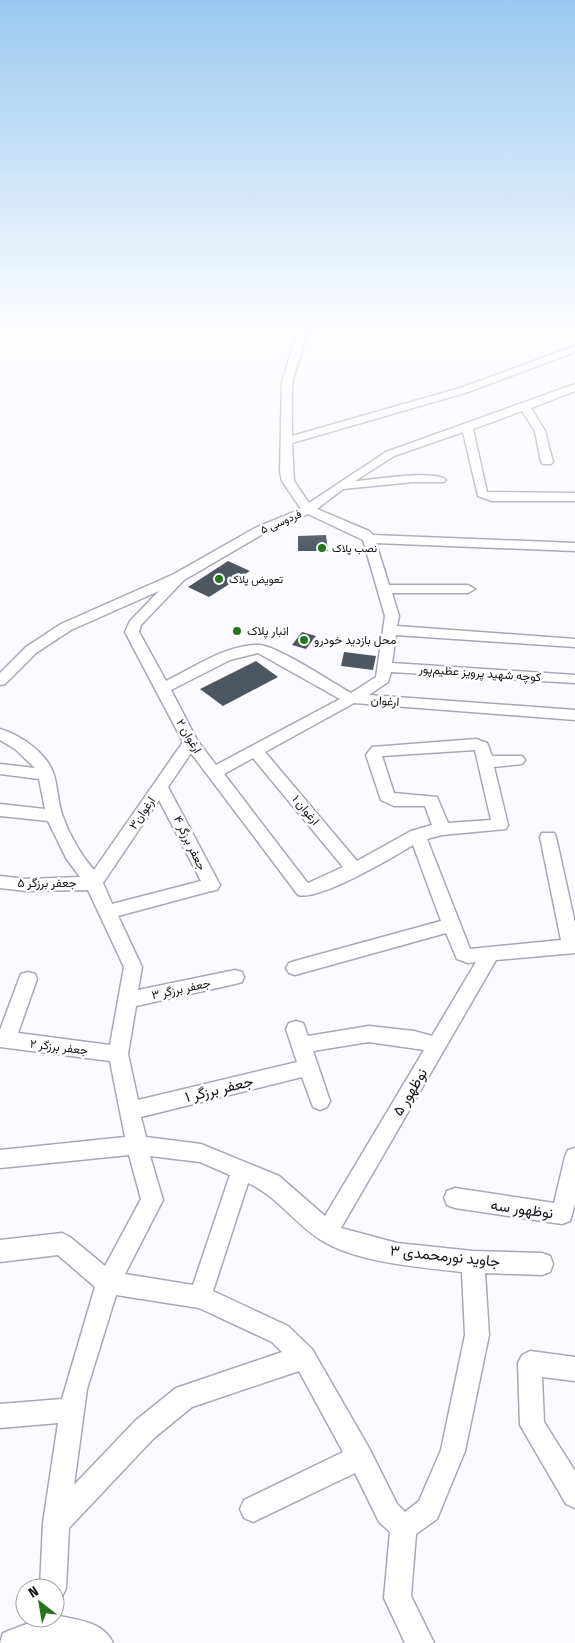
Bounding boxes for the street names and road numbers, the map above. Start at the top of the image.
street label: فردوسی ۵ [259,507,303,537]
street label: کوچه شهید پرویز عظیم‌پور [417,662,542,685]
street label: ارغوان [370,693,400,710]
street label: ارغوان ۲ [172,716,205,756]
street label: ارغوان ۱ [289,792,323,828]
street label: ارغوان۳ [126,794,159,833]
street label: جعفر برزگر ۴ [170,813,209,873]
street label: جعفر برزگر ۵ [17,876,77,891]
street label: جعفر برزگر ۳ [150,976,212,1003]
street label: جعفر برزگر ۲ [29,1036,89,1058]
street label: نوظهور ۵ [389,1065,431,1119]
street label: جعفر برزگر ۱ [183,1072,255,1106]
street label: نوظهور سه [489,1196,555,1222]
street label: جاوید نورمحمدی ۳ [389,1241,501,1272]

